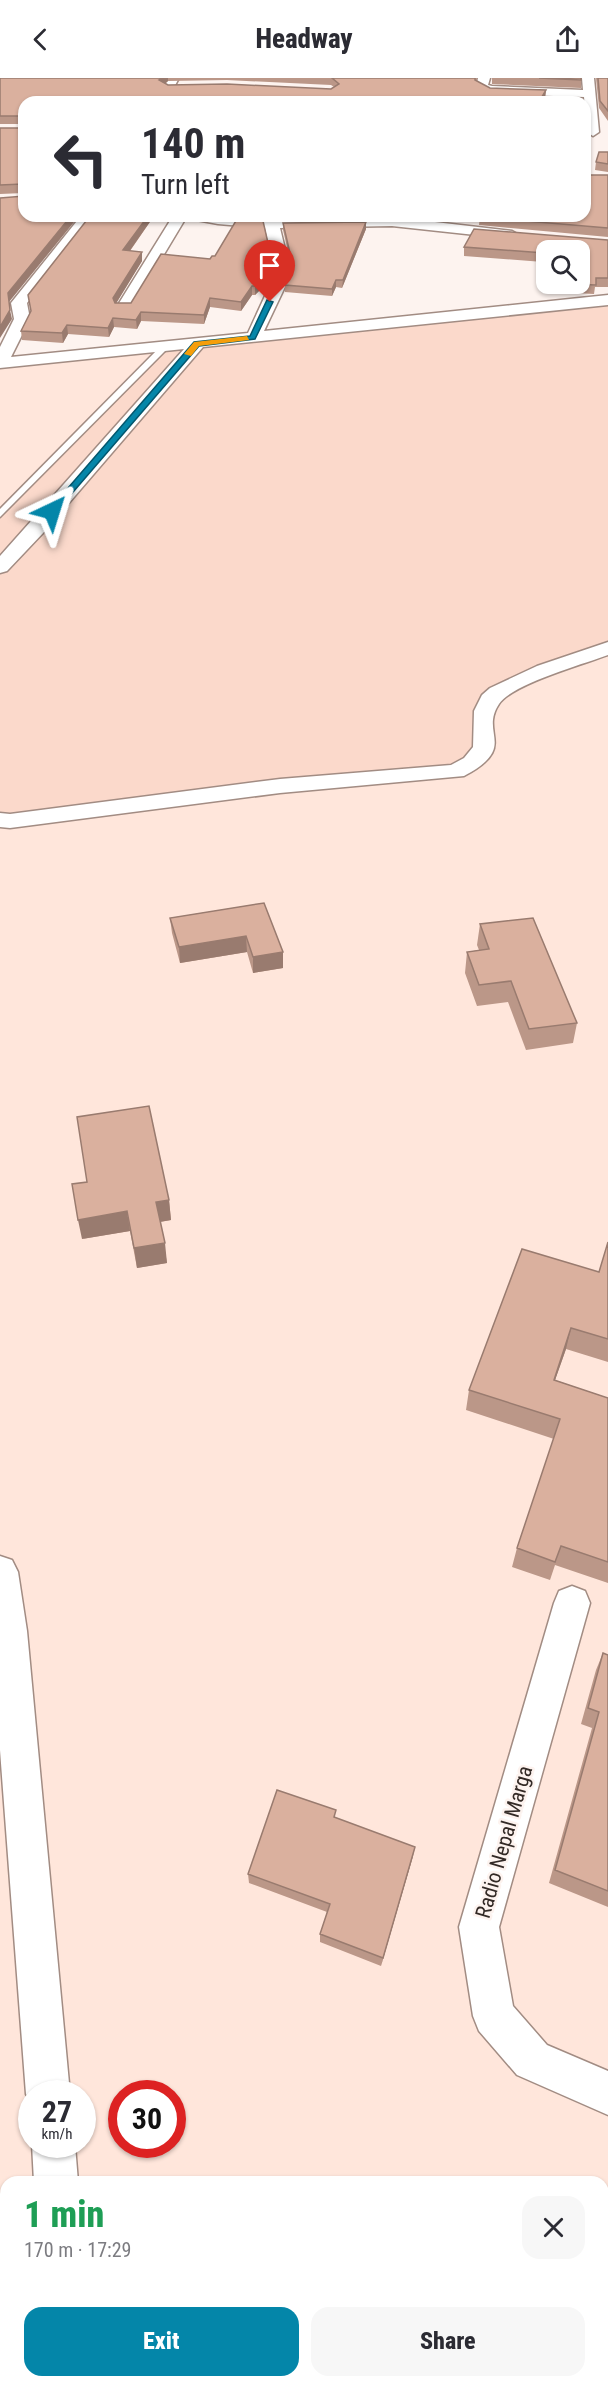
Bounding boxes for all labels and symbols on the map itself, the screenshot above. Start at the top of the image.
pin [244,240,295,302]
position arrow [20,479,84,543]
street label: Radio Nepal Marga [471,1763,537,1921]
speed limit sign: 30 [108,2080,186,2158]

